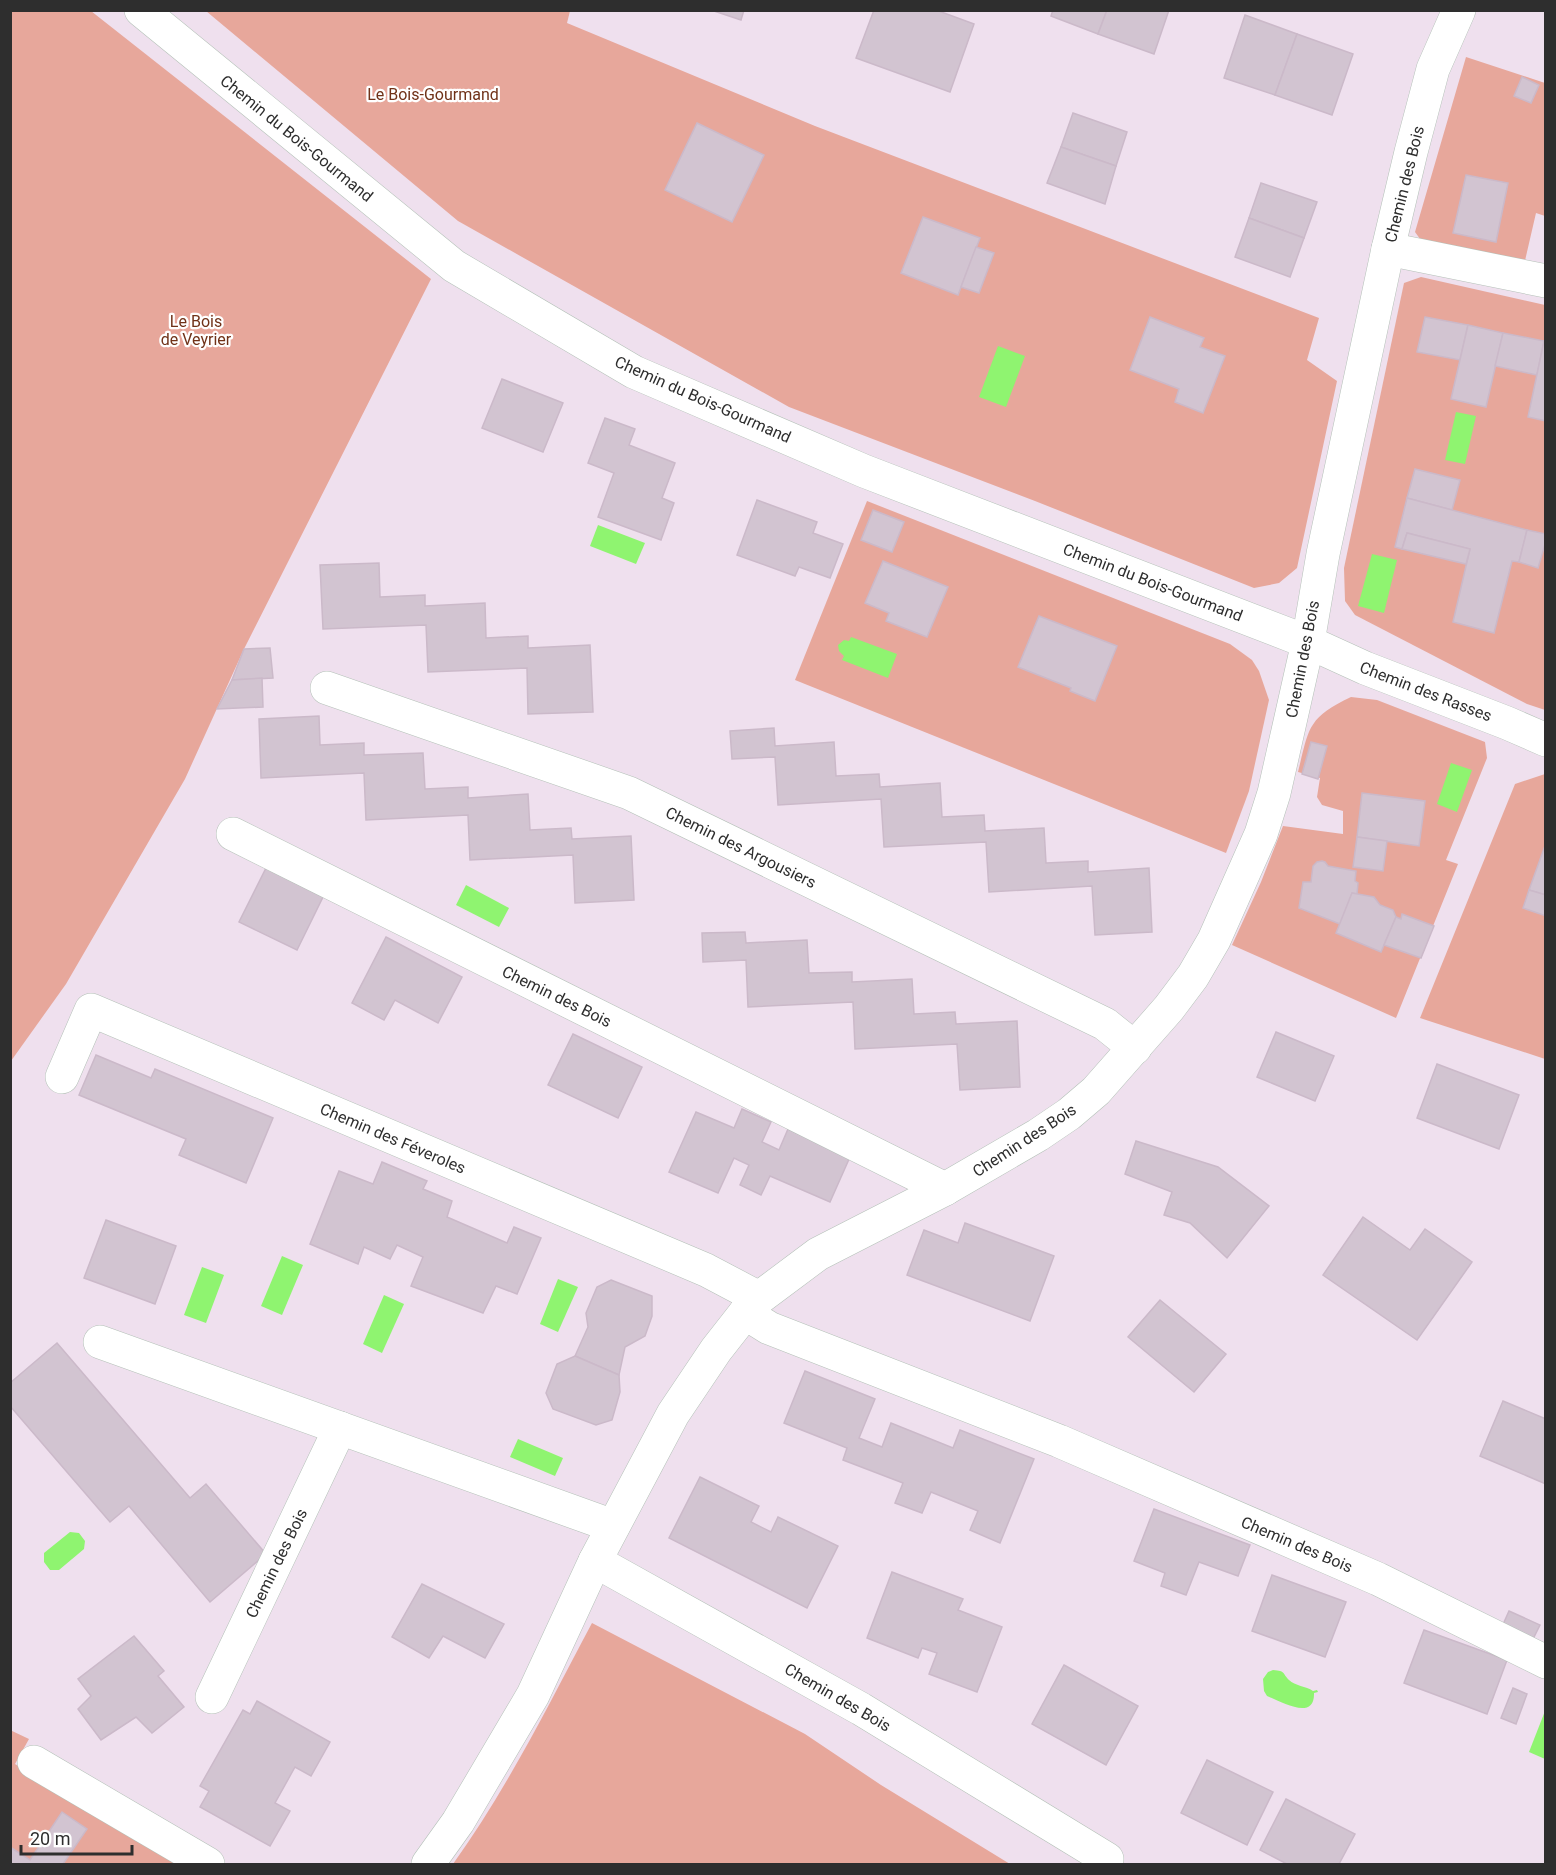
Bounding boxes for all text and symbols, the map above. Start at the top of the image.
street label: Chemin du Bois-Gourmand [217,71,377,206]
park label: Le Bois-Gourmand [367,85,499,104]
street label: Chemin des Bois [1381,124,1428,244]
park label: Le Bois de Veyrier [161,312,232,349]
street label: Chemin du Bois-Gourmand [612,352,794,447]
street label: Chemin du Bois-Gourmand [1060,539,1245,626]
street label: Chemin des Bois [1282,599,1323,720]
street label: Chemin des Rasses [1357,658,1495,725]
street label: Chemin des Argousiers [662,803,819,892]
street label: Chemin des Bois [499,962,615,1031]
street label: Chemin des Féveroles [317,1099,468,1178]
street label: Chemin des Bois [969,1100,1080,1181]
street label: Chemin des Bois [242,1505,311,1621]
street label: Chemin des Bois [1238,1512,1355,1577]
street label: Chemin des Bois [781,1659,894,1736]
scale bar [21,1818,132,1856]
text: 20 m [30,1828,70,1849]

